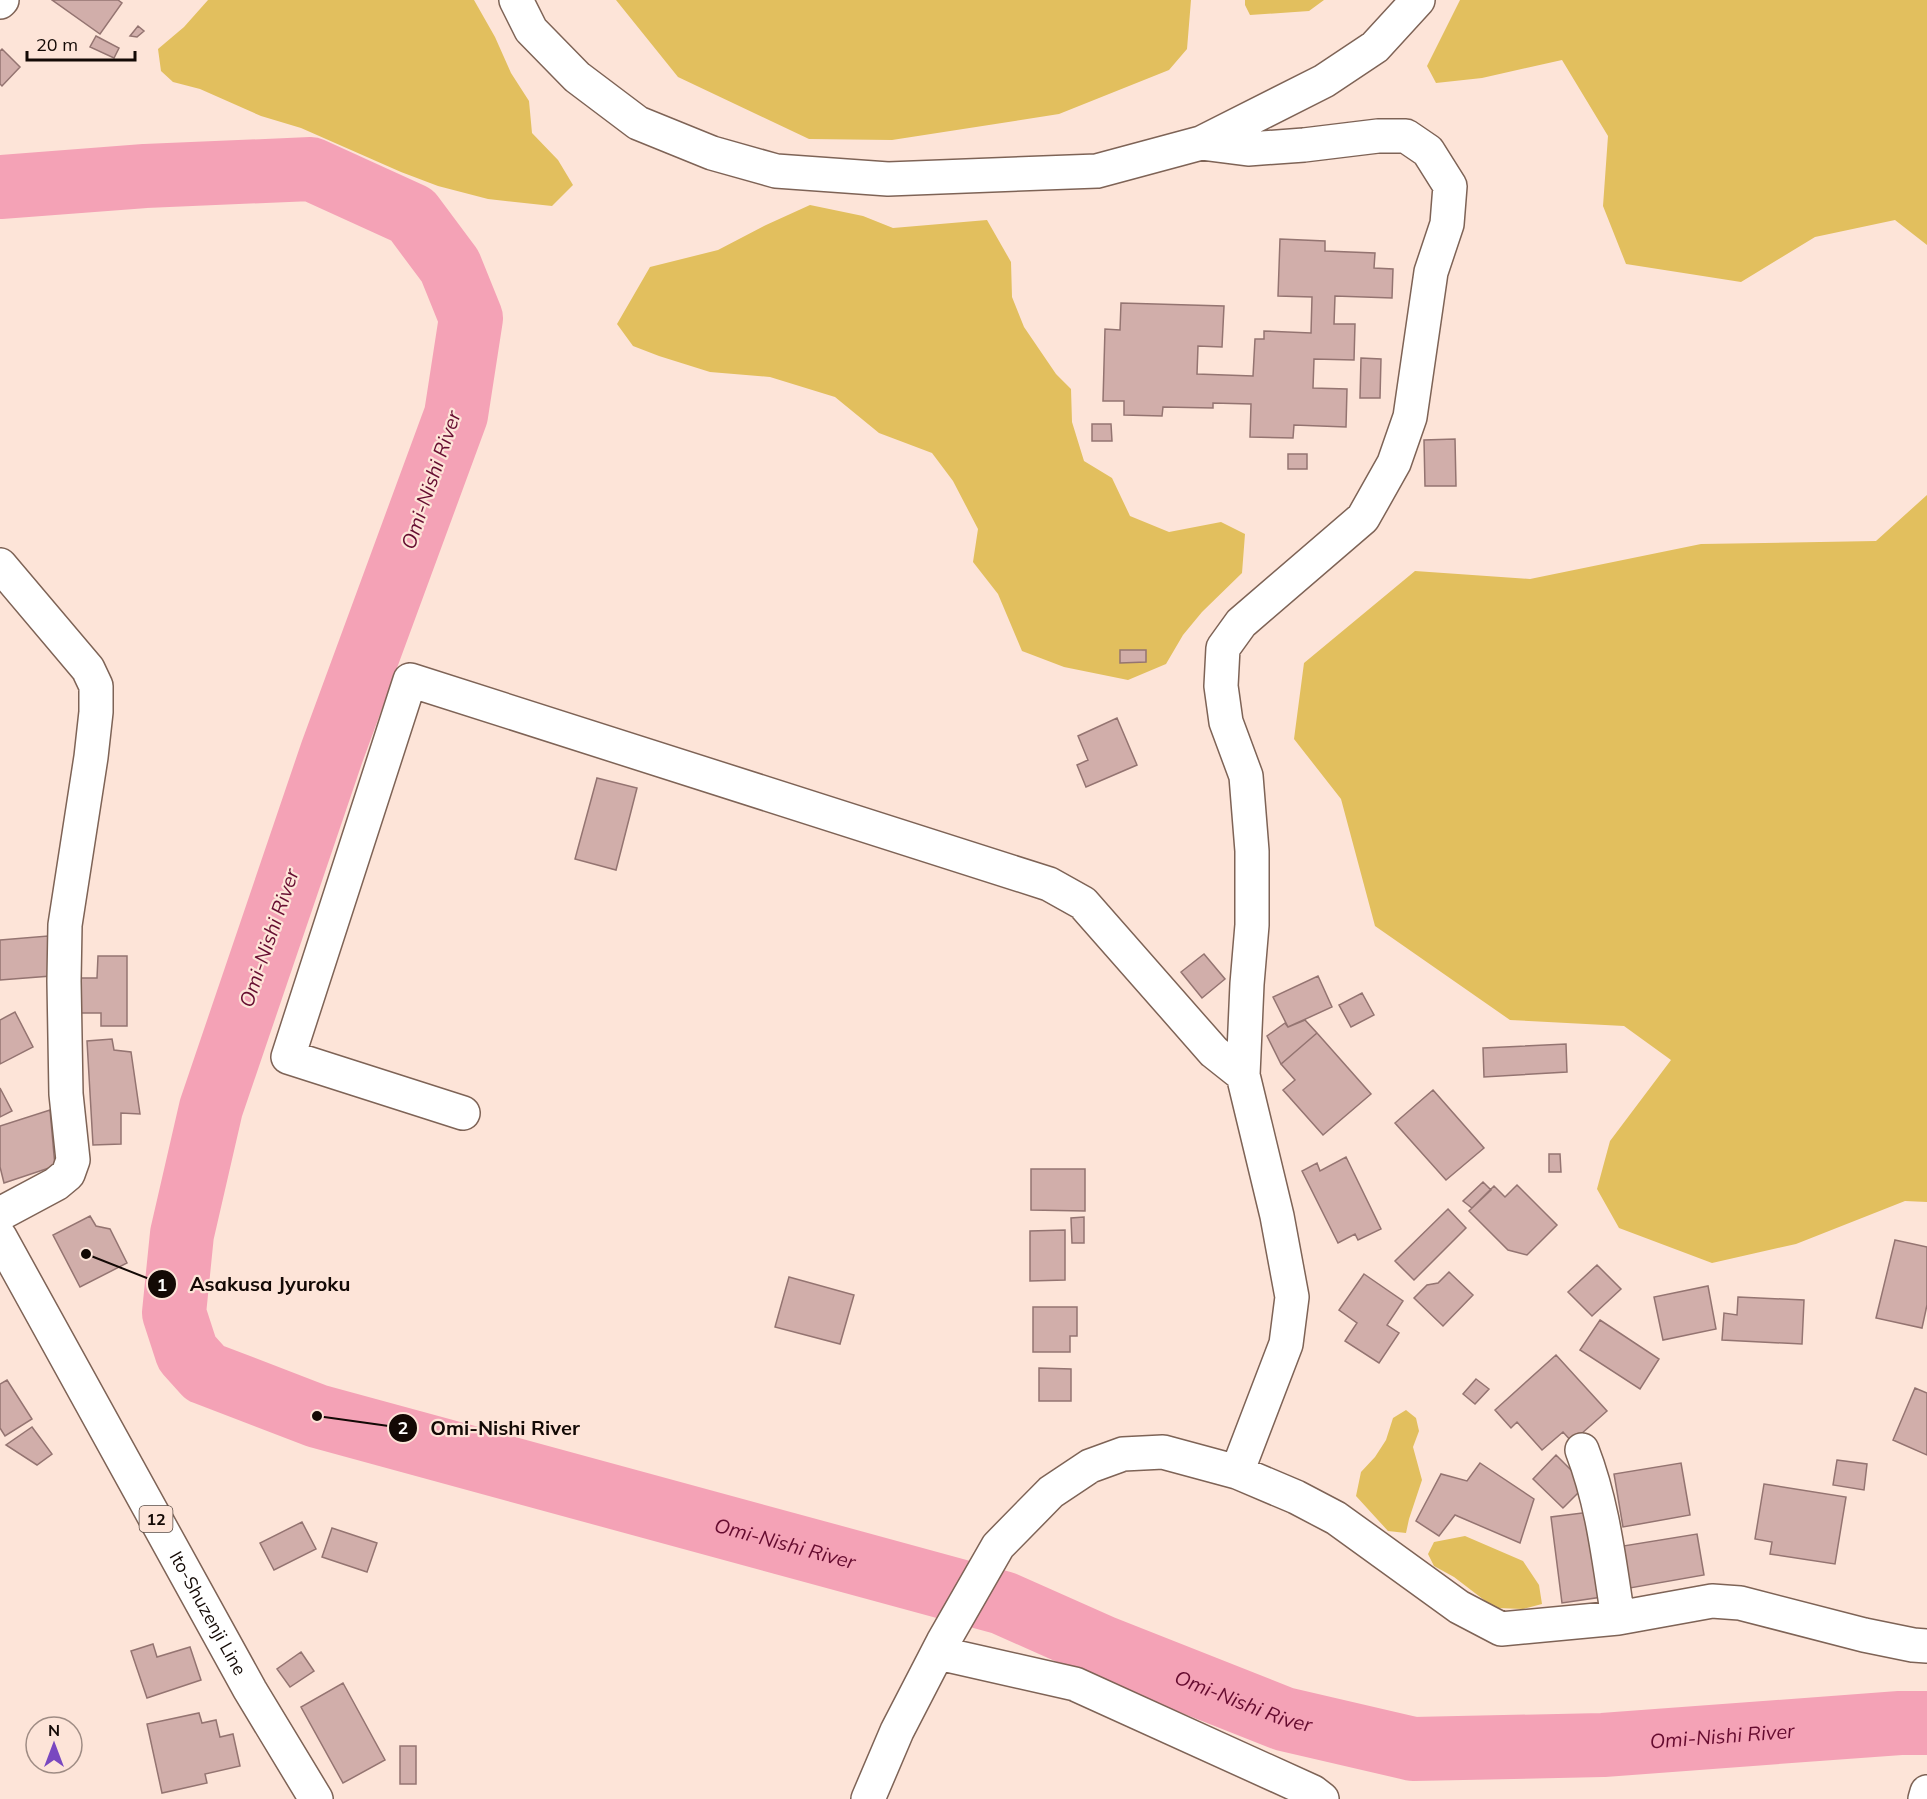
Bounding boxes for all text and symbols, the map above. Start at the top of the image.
scale bar [27,24,135,62]
text: 20 m [36,33,78,56]
water label: Omi-Nishi River [395,407,466,552]
water label: Omi-Nishi River [233,865,304,1010]
callout: Asakusa Jyuroku [147,1265,362,1303]
text: Asakusa Jyuroku [190,1271,350,1296]
text: 1 [157,1273,167,1296]
callout: Omi-Nishi River [388,1409,592,1447]
text: Omi-Nishi River [430,1415,580,1440]
text: 2 [398,1416,408,1439]
road number: 12 [140,1506,172,1532]
water label: Omi-Nishi River [712,1512,859,1574]
street label: Ito-Shuzenji Line [165,1547,252,1679]
water label: Omi-Nishi River [1171,1664,1315,1737]
north arrow [24,1715,84,1775]
water label: Omi-Nishi River [1649,1718,1796,1754]
text: N [48,1720,60,1740]

